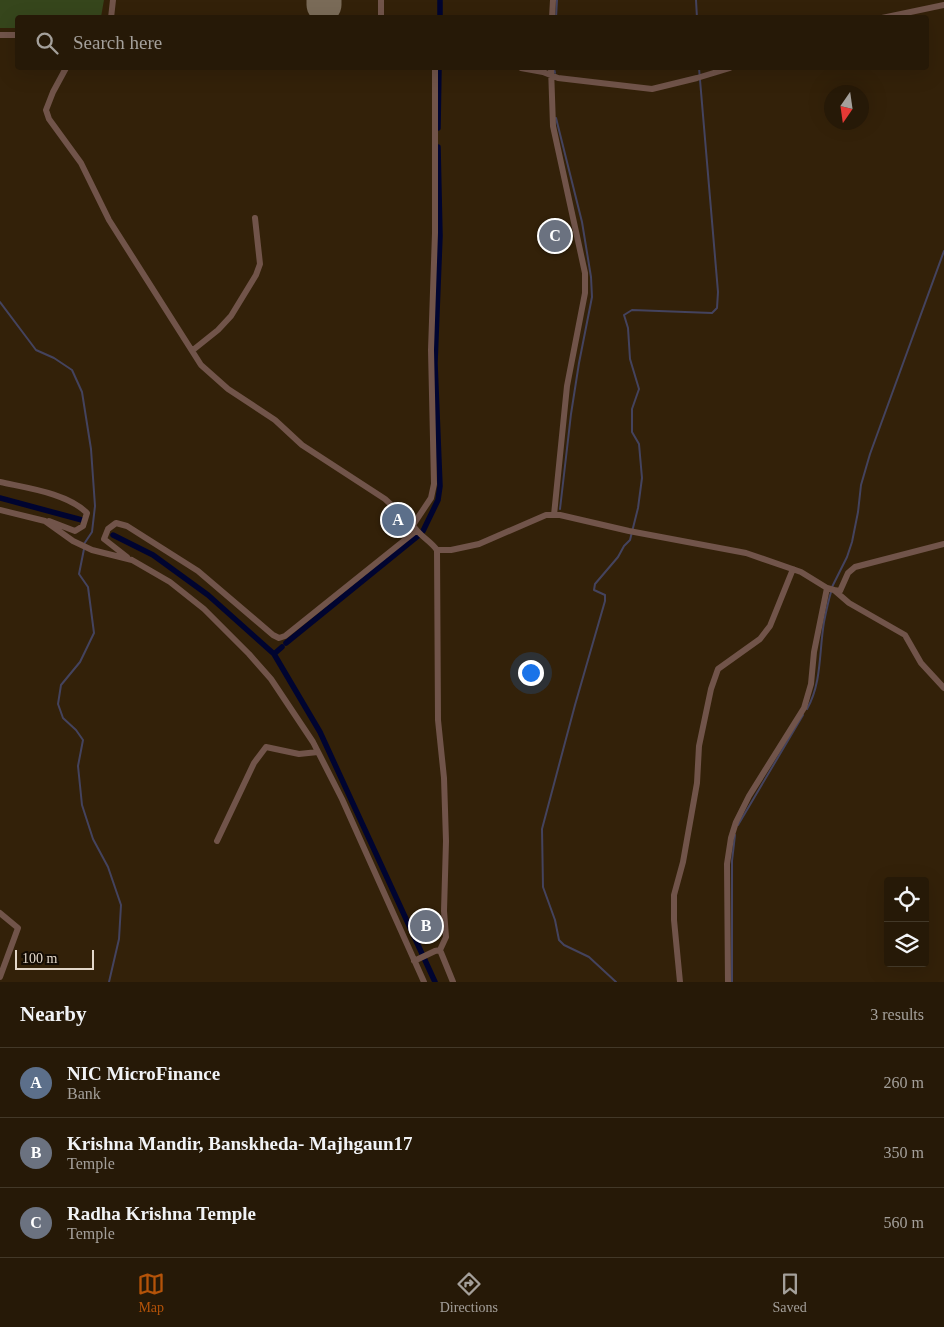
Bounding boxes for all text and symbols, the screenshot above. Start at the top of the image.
search box [15,15,929,70]
icon: search [33,29,61,57]
text: Search here [73,32,162,53]
north arrow [824,85,869,130]
pin: C [539,217,571,255]
pin: A [382,501,414,539]
your location [518,660,544,686]
map controls [884,877,929,967]
button: locate [884,877,929,922]
pin: B [410,907,442,945]
button: layers [884,922,929,967]
scale bar [15,947,94,970]
text: 100 m [22,951,57,966]
text: Nearby [20,1002,87,1026]
text: 3 results [870,1006,924,1023]
text: NIC MicroFinance [67,1063,220,1084]
text: A [30,1074,42,1091]
text: 260 m [884,1074,924,1091]
text: Bank [67,1085,101,1102]
text: Krishna Mandir, Banskheda- Majhgaun17 [67,1133,413,1154]
text: B [31,1144,41,1161]
text: 350 m [884,1144,924,1161]
text: Temple [67,1155,115,1172]
text: Radha Krishna Temple [67,1203,256,1224]
text: C [30,1214,42,1231]
text: 560 m [884,1214,924,1231]
text: Temple [67,1225,115,1242]
tab: Map [137,1270,165,1316]
tab: Directions [440,1270,498,1316]
tab: Saved [773,1270,807,1316]

